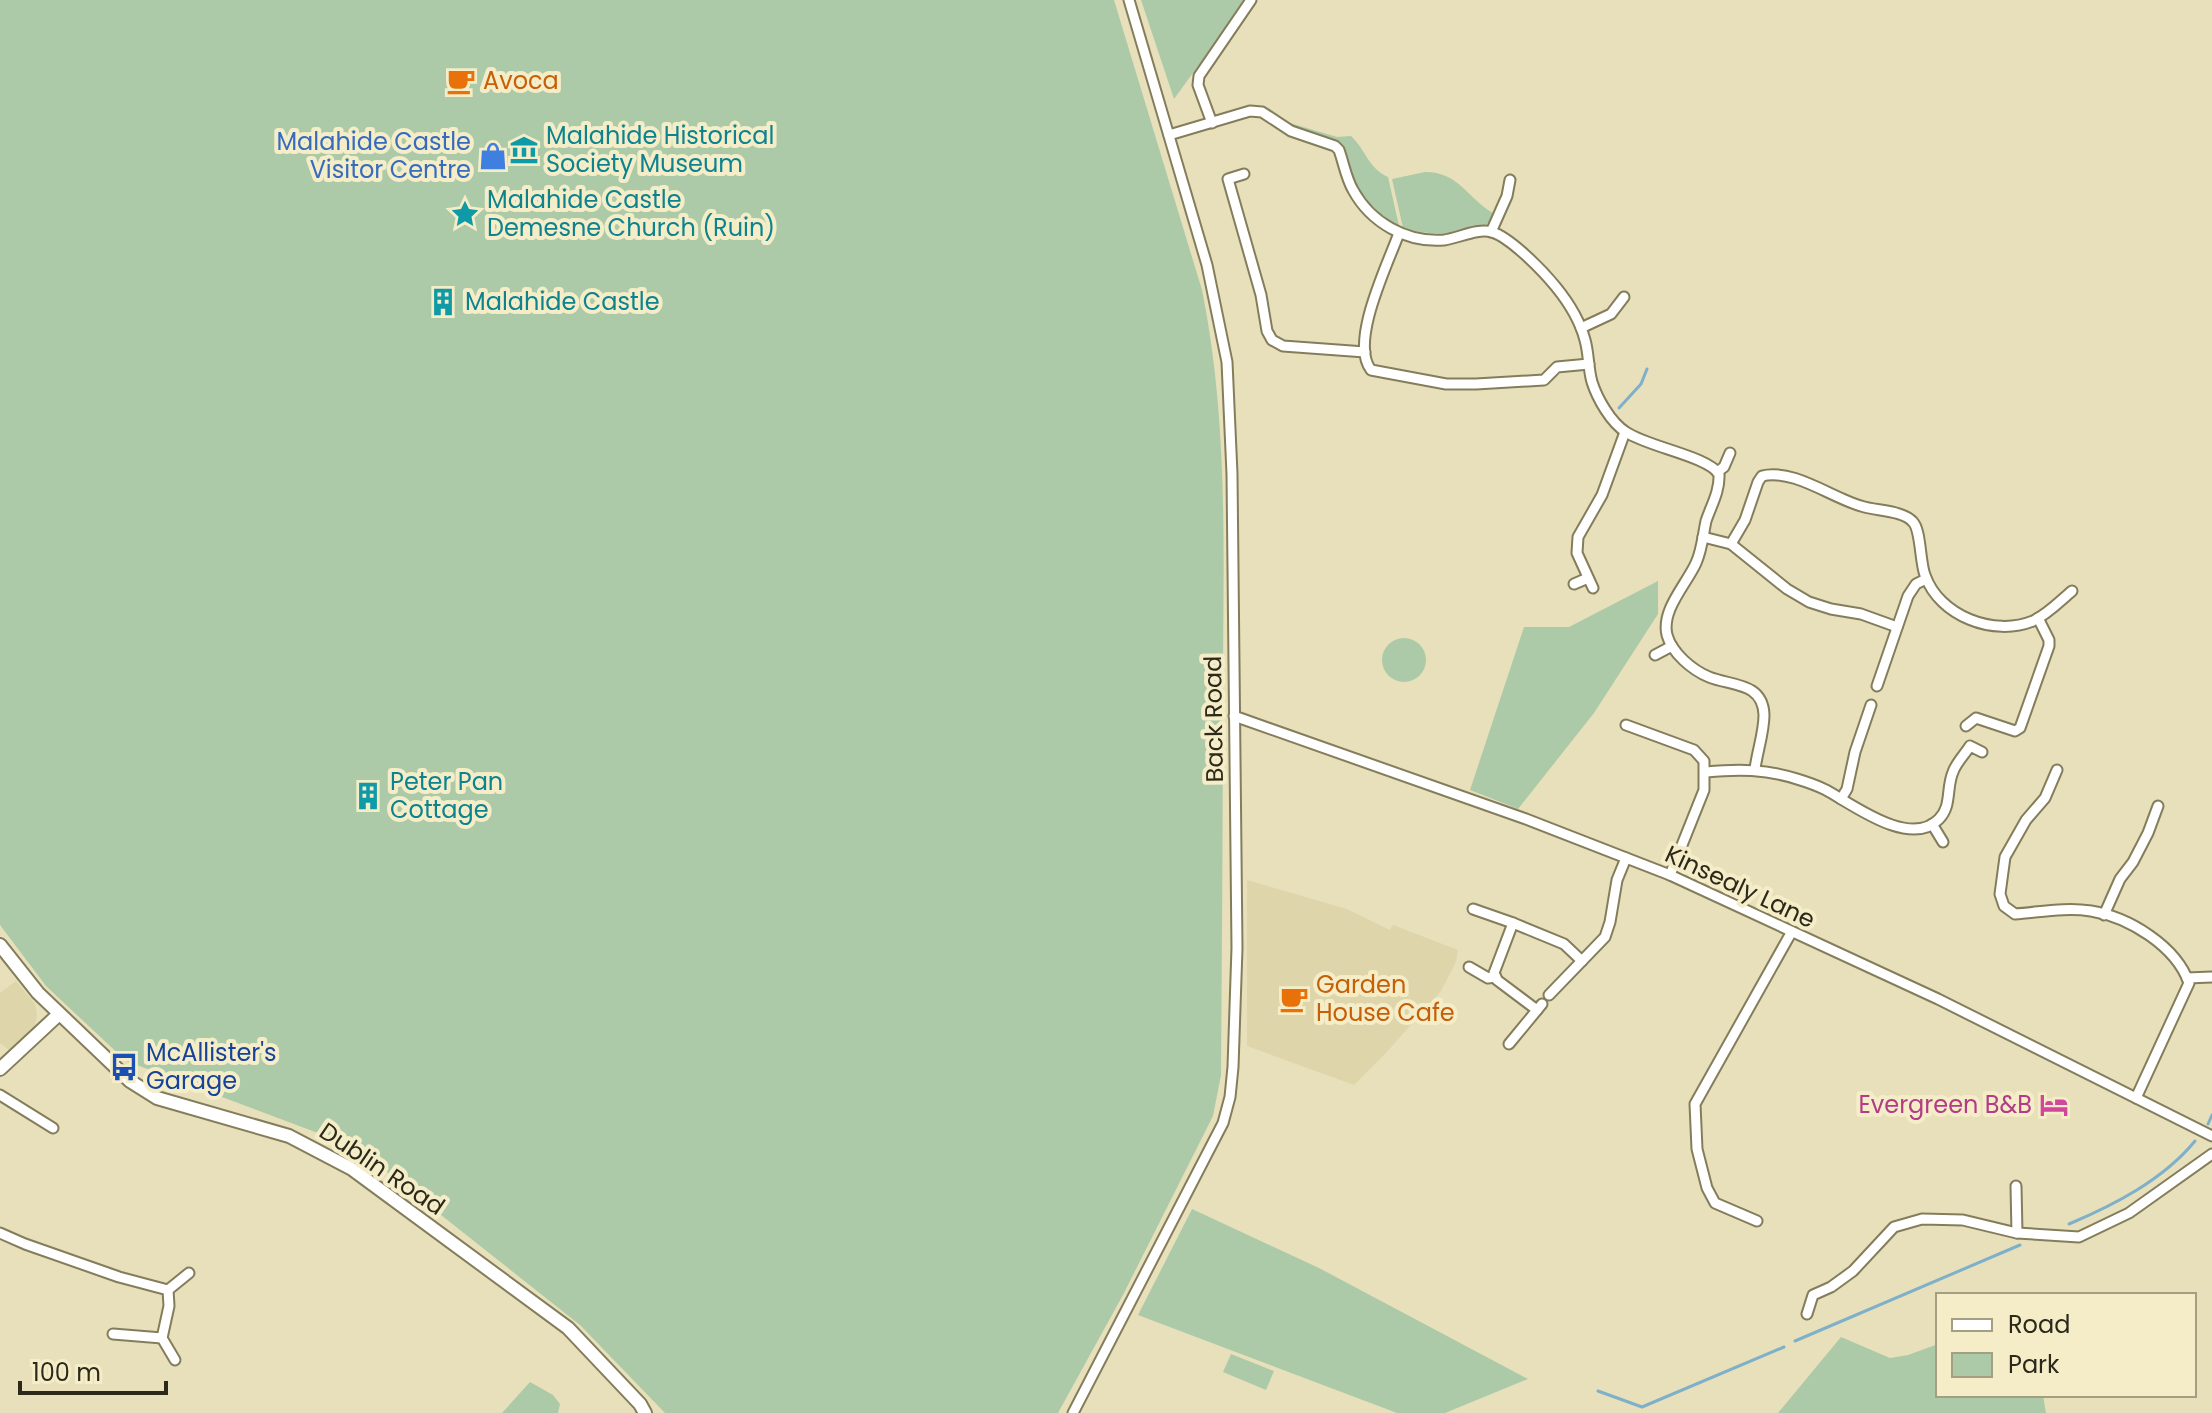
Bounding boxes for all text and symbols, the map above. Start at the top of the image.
place label: Avoca [483,64,559,97]
cafe icon: Avoca [446,66,476,96]
place label: Malahide Historical Society Museum [546,119,774,180]
place label: Malahide Castle Visitor Centre [276,125,471,186]
museum icon: Malahide Historical Society Museum [509,135,539,165]
shop icon: Malahide Castle Visitor Centre [478,141,508,171]
place label: Malahide Castle Demesne Church (Ruin) [487,183,775,244]
place icon: Malahide Castle Demesne Church (Ruin) [450,199,480,229]
place label: Malahide Castle [465,285,660,318]
building icon: Malahide Castle [428,287,458,317]
street label: Back Road [1196,655,1231,783]
place label: Peter Pan Cottage [390,765,503,826]
building icon: Peter Pan Cottage [353,781,383,811]
street label: Kinsealy Lane [1660,837,1821,936]
place label: Garden House Cafe [1316,968,1455,1029]
cafe icon: Garden House Cafe [1279,984,1309,1014]
place label: McAllister's Garage [146,1036,277,1097]
bus stop icon: McAllister's Garage [109,1052,139,1082]
place label: Evergreen B&B [1859,1088,2032,1121]
hotel icon: Evergreen B&B [2039,1090,2069,1120]
street label: Dublin Road [313,1114,451,1223]
legend [1936,1293,2196,1397]
text: Road [2008,1308,2070,1341]
scale bar [20,1345,166,1395]
text: Park [2008,1348,2060,1381]
text: 100 m [32,1356,101,1389]

